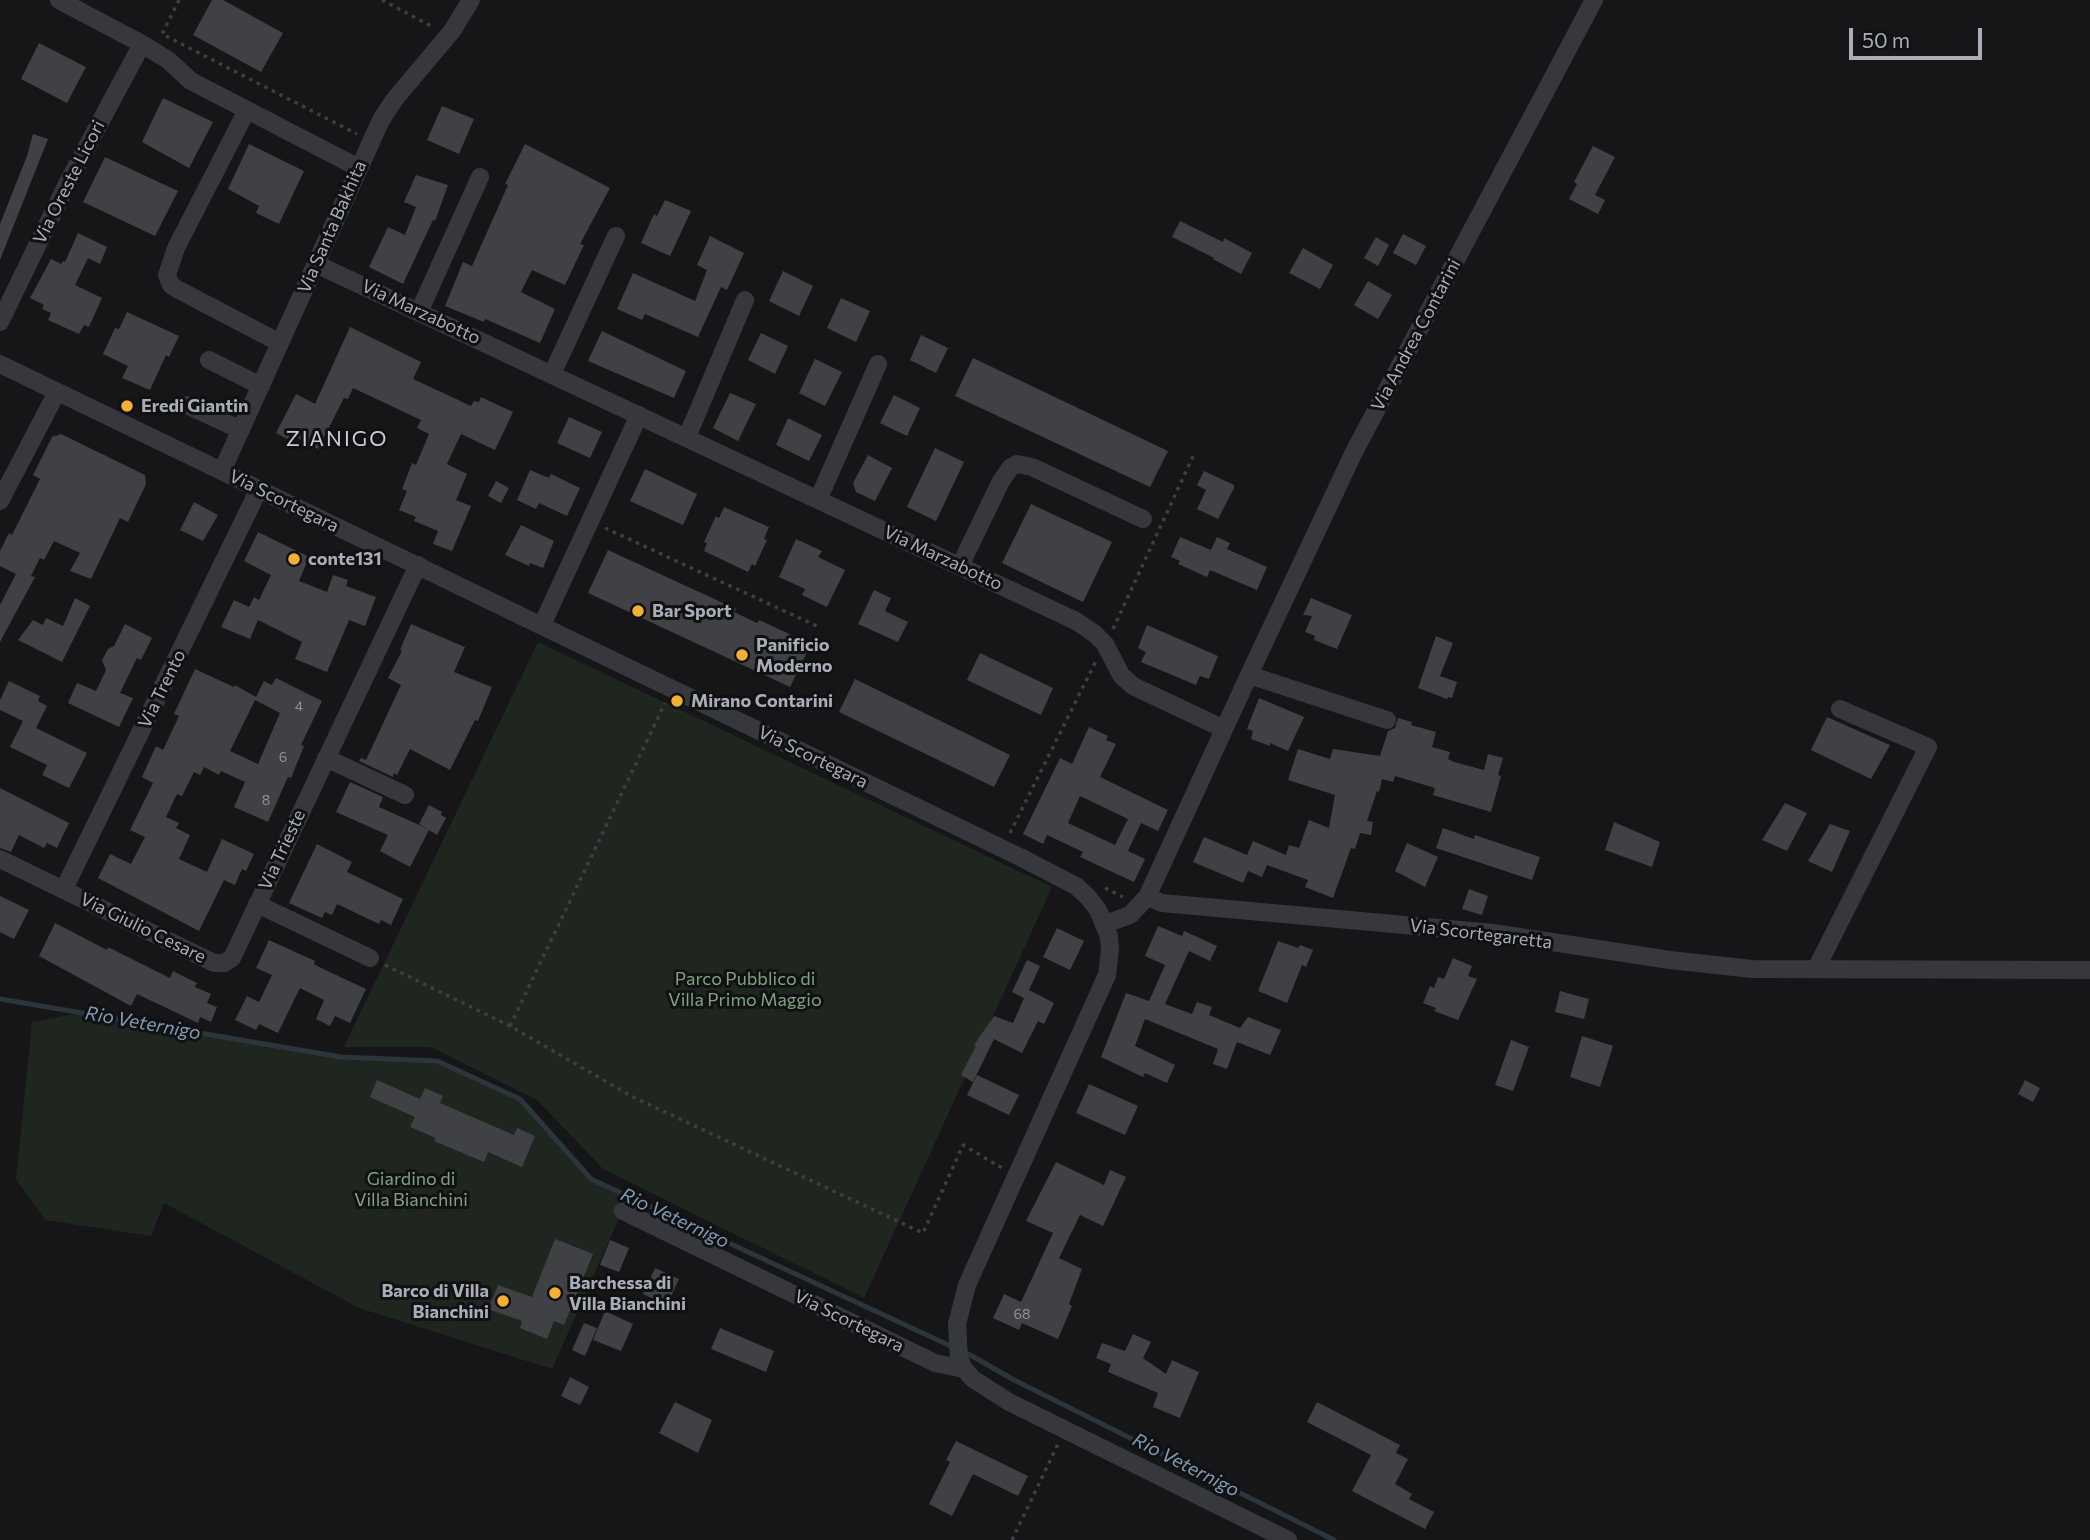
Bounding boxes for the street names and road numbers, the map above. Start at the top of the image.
street label: Via Oreste Licori [29,117,109,247]
street label: Via Santa Bakhita [293,157,371,297]
street label: Via Andrea Contarini [1367,255,1465,415]
street label: Via Marzabotto [358,275,484,349]
street label: Via Scortegara [226,465,342,537]
street label: Via Marzabotto [880,521,1006,595]
street label: Via Trento [134,646,190,732]
street label: Via Scortegara [755,721,871,793]
street label: Via Trieste [254,806,310,894]
street label: Via Giulio Cesare [77,888,209,968]
street label: Via Scortegaretta [1408,915,1554,953]
street label: Via Scortegara [791,1285,907,1357]

